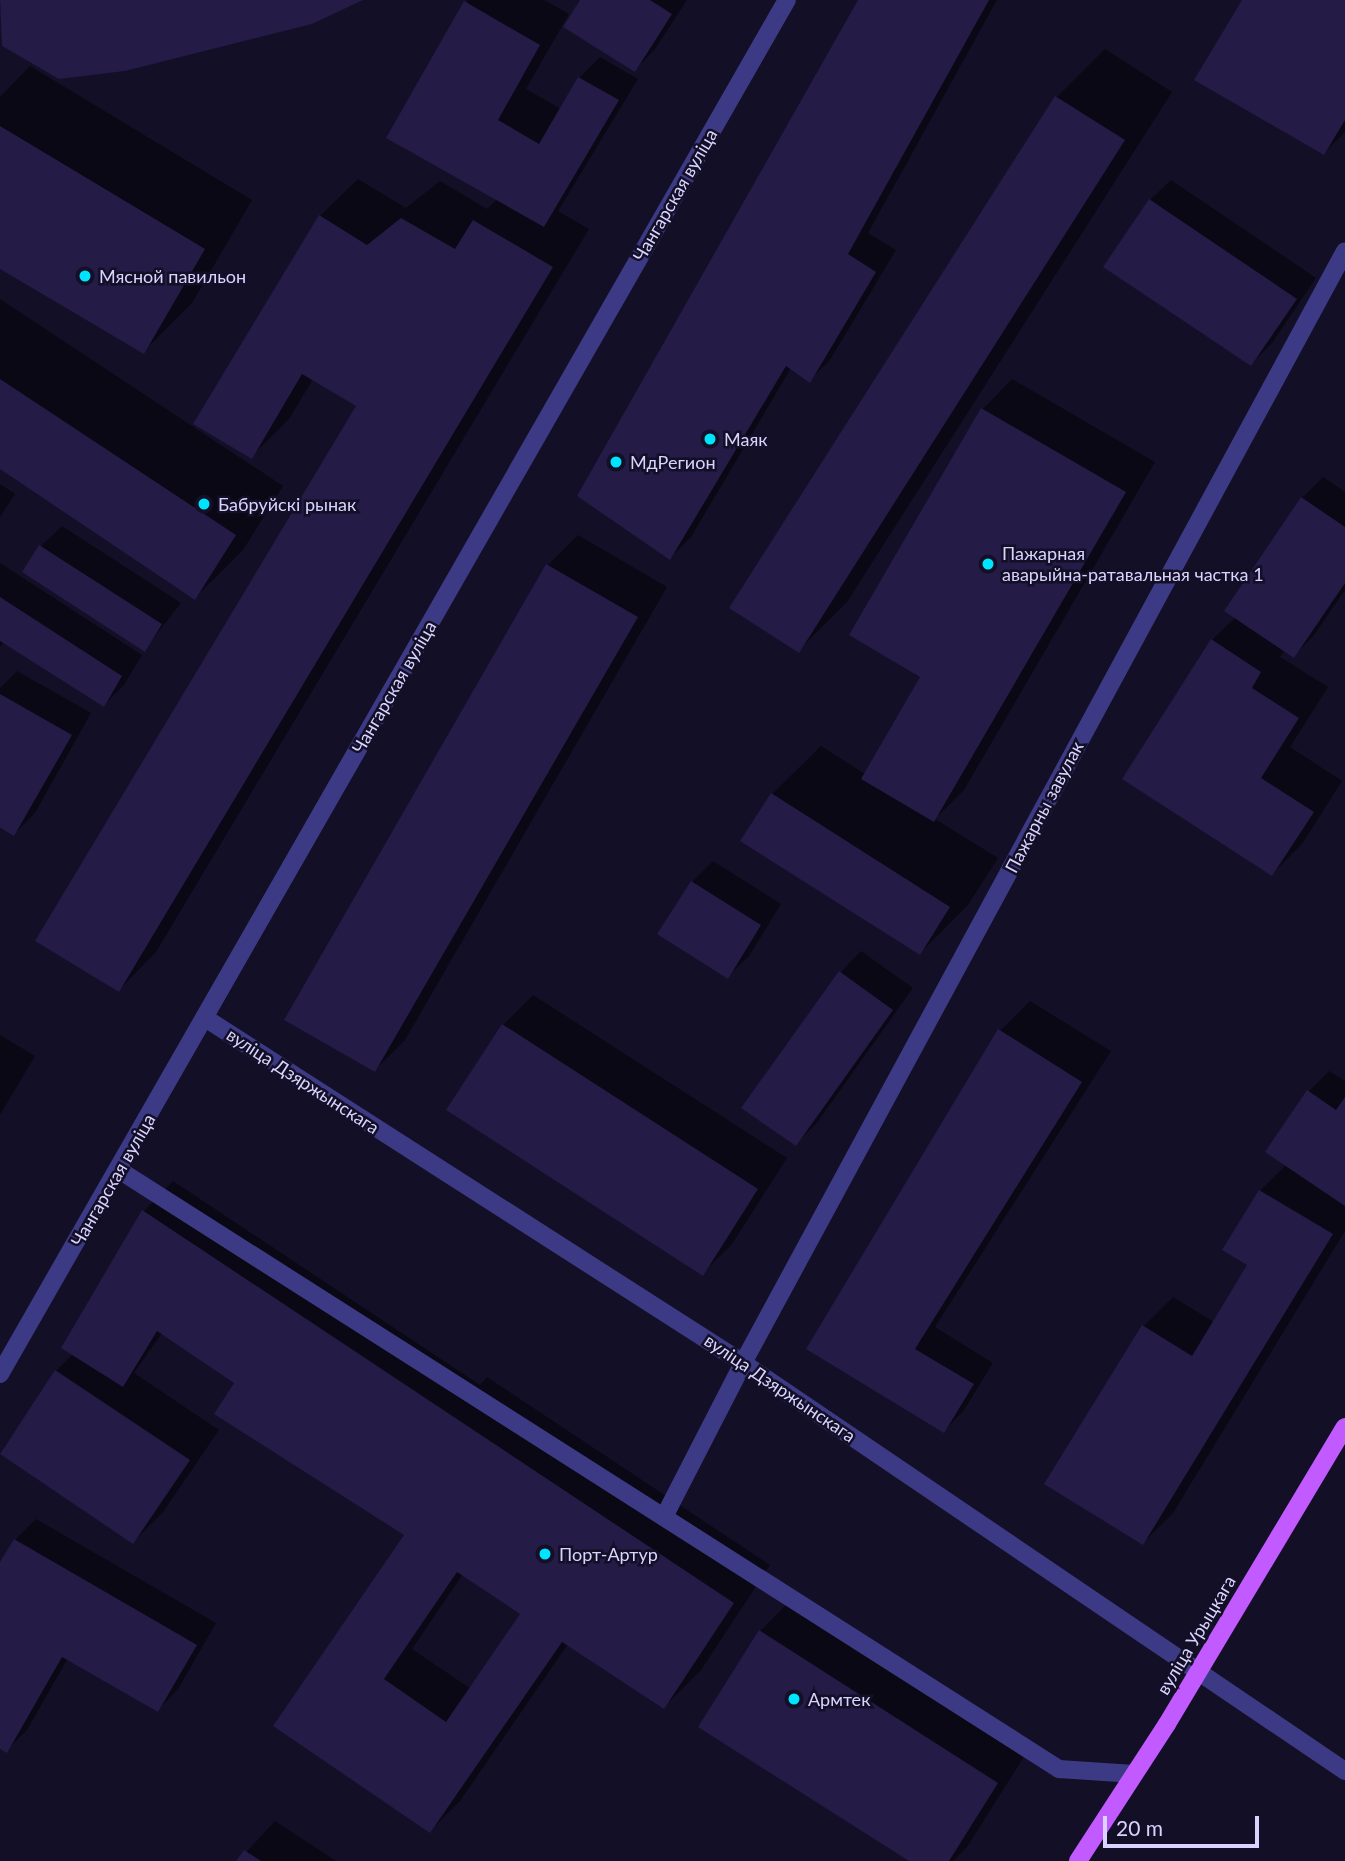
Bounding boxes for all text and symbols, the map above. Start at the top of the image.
street label: Чангарская вуліца [628,125,722,265]
place label: Мясной павильон [99,265,246,287]
marker: Мясной павильон [77,268,93,284]
place label: Маяк [724,428,768,450]
marker: Маяк [702,431,718,447]
place label: МдРегион [630,451,716,473]
marker: МдРегион [608,454,624,470]
place label: Бабруйскі рынак [218,493,356,515]
marker: Бабруйскі рынак [196,496,212,512]
place label: Пажарная аварыйна-ратавальная частка 1 [1002,543,1264,586]
marker: Пажарная аварыйна-ратавальная частка 1 [980,556,996,572]
street label: Чангарская вуліца [347,617,441,757]
street label: Пажарны завулак [1000,738,1088,876]
street label: вуліца Дзяржынскага [223,1024,383,1138]
street label: Чангарская вуліца [66,1110,160,1250]
street label: вуліца Дзяржынскага [700,1329,860,1447]
place label: Порт-Артур [559,1543,658,1565]
marker: Порт-Артур [537,1546,553,1562]
street label: вуліца Урыцкага [1152,1572,1240,1698]
place label: Армтек [808,1688,870,1710]
marker: Армтек [786,1691,802,1707]
scale bar [1107,1801,1263,1845]
text: 20 m [1116,1815,1163,1840]

